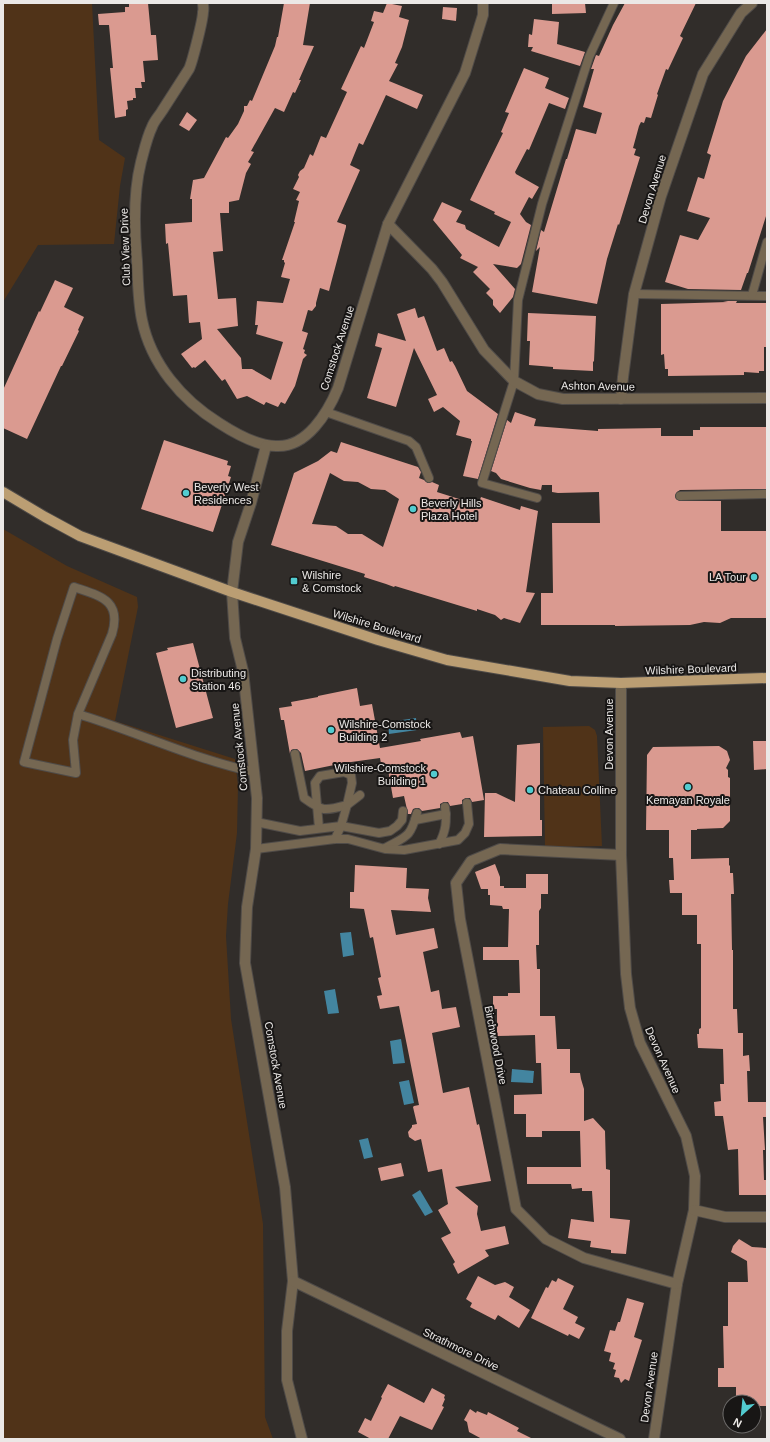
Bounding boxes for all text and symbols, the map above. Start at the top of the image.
street label: Devon Avenue [636,153,668,225]
street label: Club View Drive [118,208,132,286]
street label: Comstock Avenue [318,304,356,392]
street label: Ashton Avenue [561,379,635,393]
place label: Beverly West Residences [194,481,259,506]
marker: Beverly West Residences [181,488,191,498]
place label: Beverly Hills Plaza Hotel [421,497,482,522]
marker: Beverly Hills Plaza Hotel [408,504,418,514]
place label: Wilshire & Comstock [302,569,362,594]
place label: LA Tour [709,571,746,583]
marker: LA Tour [749,572,759,582]
marker: Wilshire & Comstock [289,576,299,586]
street label: Wilshire Boulevard [331,607,423,645]
street label: Wilshire Boulevard [645,661,737,677]
place label: Distributing Station 46 [191,667,246,692]
marker: Distributing Station 46 [178,674,188,684]
street label: Devon Avenue [603,698,615,770]
street label: Comstock Avenue [228,702,250,792]
place label: Wilshire-Comstock Building 2 [339,718,431,743]
marker: Wilshire-Comstock Building 2 [326,725,336,735]
place label: Wilshire-Comstock Building 1 [334,762,426,787]
marker: Wilshire-Comstock Building 1 [429,769,439,779]
marker: Kemayan Royale [683,782,693,792]
place label: Chateau Colline [538,784,616,796]
marker: Chateau Colline [525,785,535,795]
place label: Kemayan Royale [646,794,730,806]
street label: Birchwood Drive [482,1005,510,1085]
street label: Comstock Avenue [262,1020,290,1110]
street label: Devon Avenue [643,1025,683,1095]
street label: Strathmore Drive [421,1325,501,1373]
street label: Devon Avenue [638,1351,660,1423]
north arrow [722,1394,762,1434]
text: N [731,1416,744,1430]

